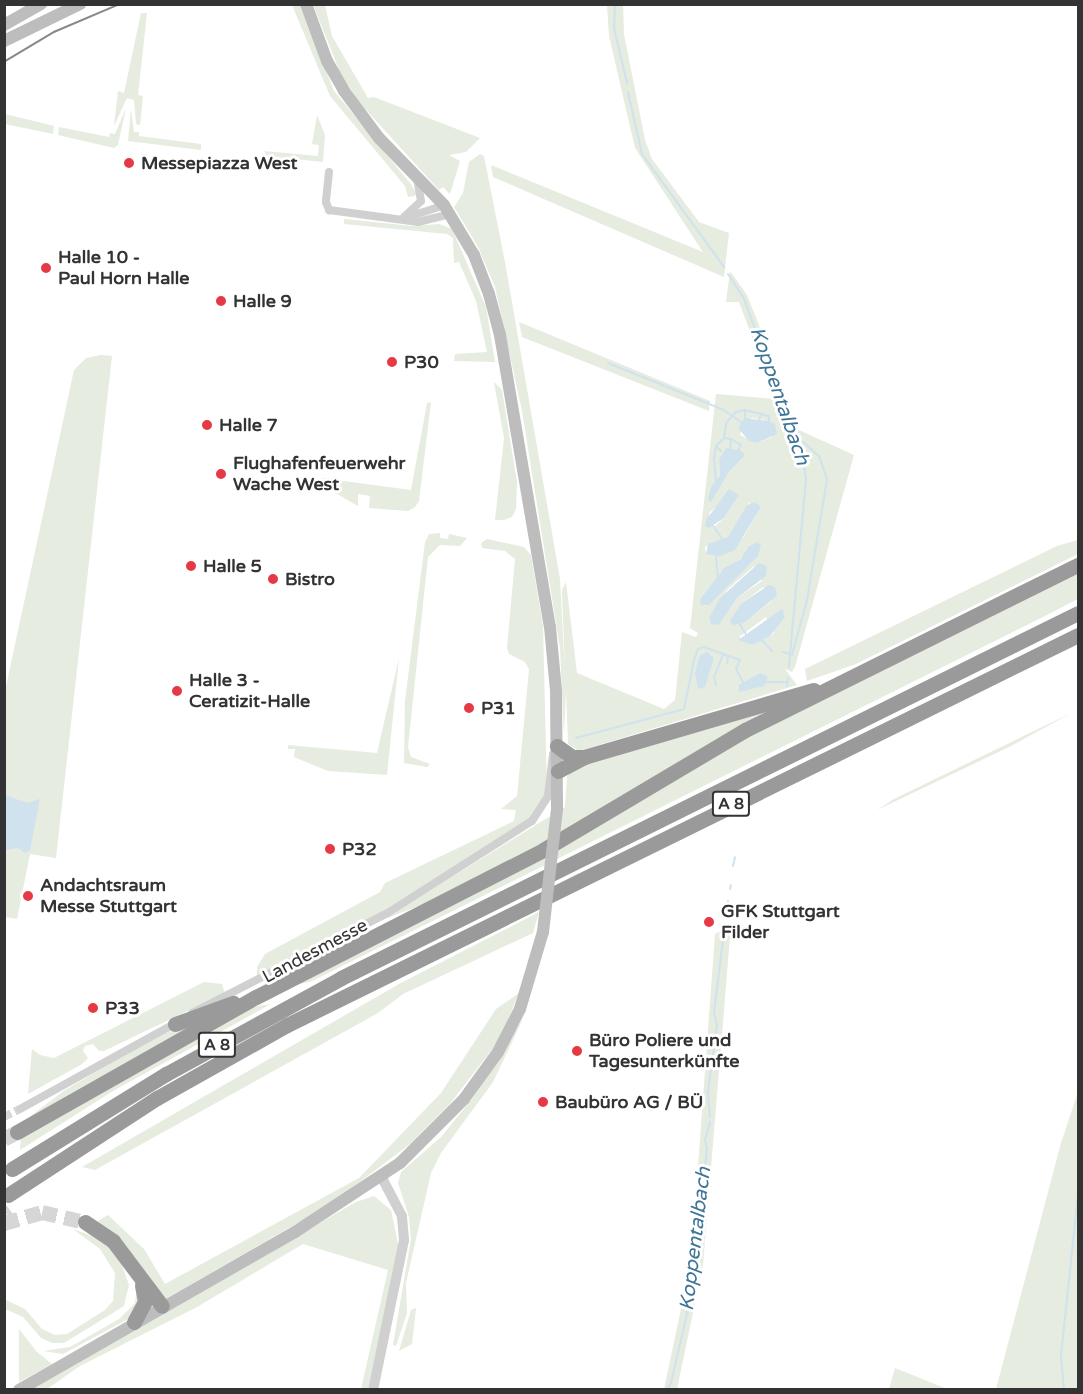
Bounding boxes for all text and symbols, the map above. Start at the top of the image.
place label: Messepiazza West [141,152,297,174]
marker: Messepiazza West [122,156,136,170]
place label: Halle 10 - Paul Horn Halle [58,247,189,290]
marker: Halle 10 - Paul Horn Halle [39,261,53,275]
place label: Halle 9 [233,290,292,312]
marker: Halle 9 [214,294,228,308]
water label: Koppentalbach [744,324,814,468]
place label: P30 [404,351,439,373]
marker: P30 [385,355,399,369]
place label: Halle 7 [219,414,278,436]
marker: Halle 7 [200,418,214,432]
place label: Flughafenfeuerwehr Wache West [233,453,405,496]
marker: Flughafenfeuerwehr Wache West [214,467,228,481]
place label: Halle 5 [203,555,262,577]
marker: Halle 5 [184,559,198,573]
place label: Bistro [285,568,335,590]
marker: Bistro [266,572,280,586]
place label: Halle 3 - Ceratizit-Halle [189,670,310,712]
marker: Halle 3 - Ceratizit-Halle [170,684,184,698]
place label: P31 [481,697,516,719]
marker: P31 [462,701,476,715]
road number: A 8 [712,791,750,817]
place label: P32 [342,838,377,860]
marker: P32 [323,842,337,856]
place label: Andachtsraum Messe Stuttgart [40,875,177,918]
marker: Andachtsraum Messe Stuttgart [21,889,35,903]
place label: GFK Stuttgart Filder [721,901,840,944]
street label: Landesmesse [259,914,371,988]
marker: GFK Stuttgart Filder [702,915,716,929]
place label: P33 [105,997,140,1019]
marker: P33 [86,1001,100,1015]
place label: Büro Poliere und Tagesunterkünfte [589,1030,739,1072]
road number: A 8 [198,1032,236,1058]
marker: Büro Poliere und Tagesunterkünfte [570,1044,584,1058]
place label: Baubüro AG / BÜ [555,1091,703,1113]
marker: Baubüro AG / BÜ [536,1095,550,1109]
water label: Koppentalbach [675,1166,717,1312]

